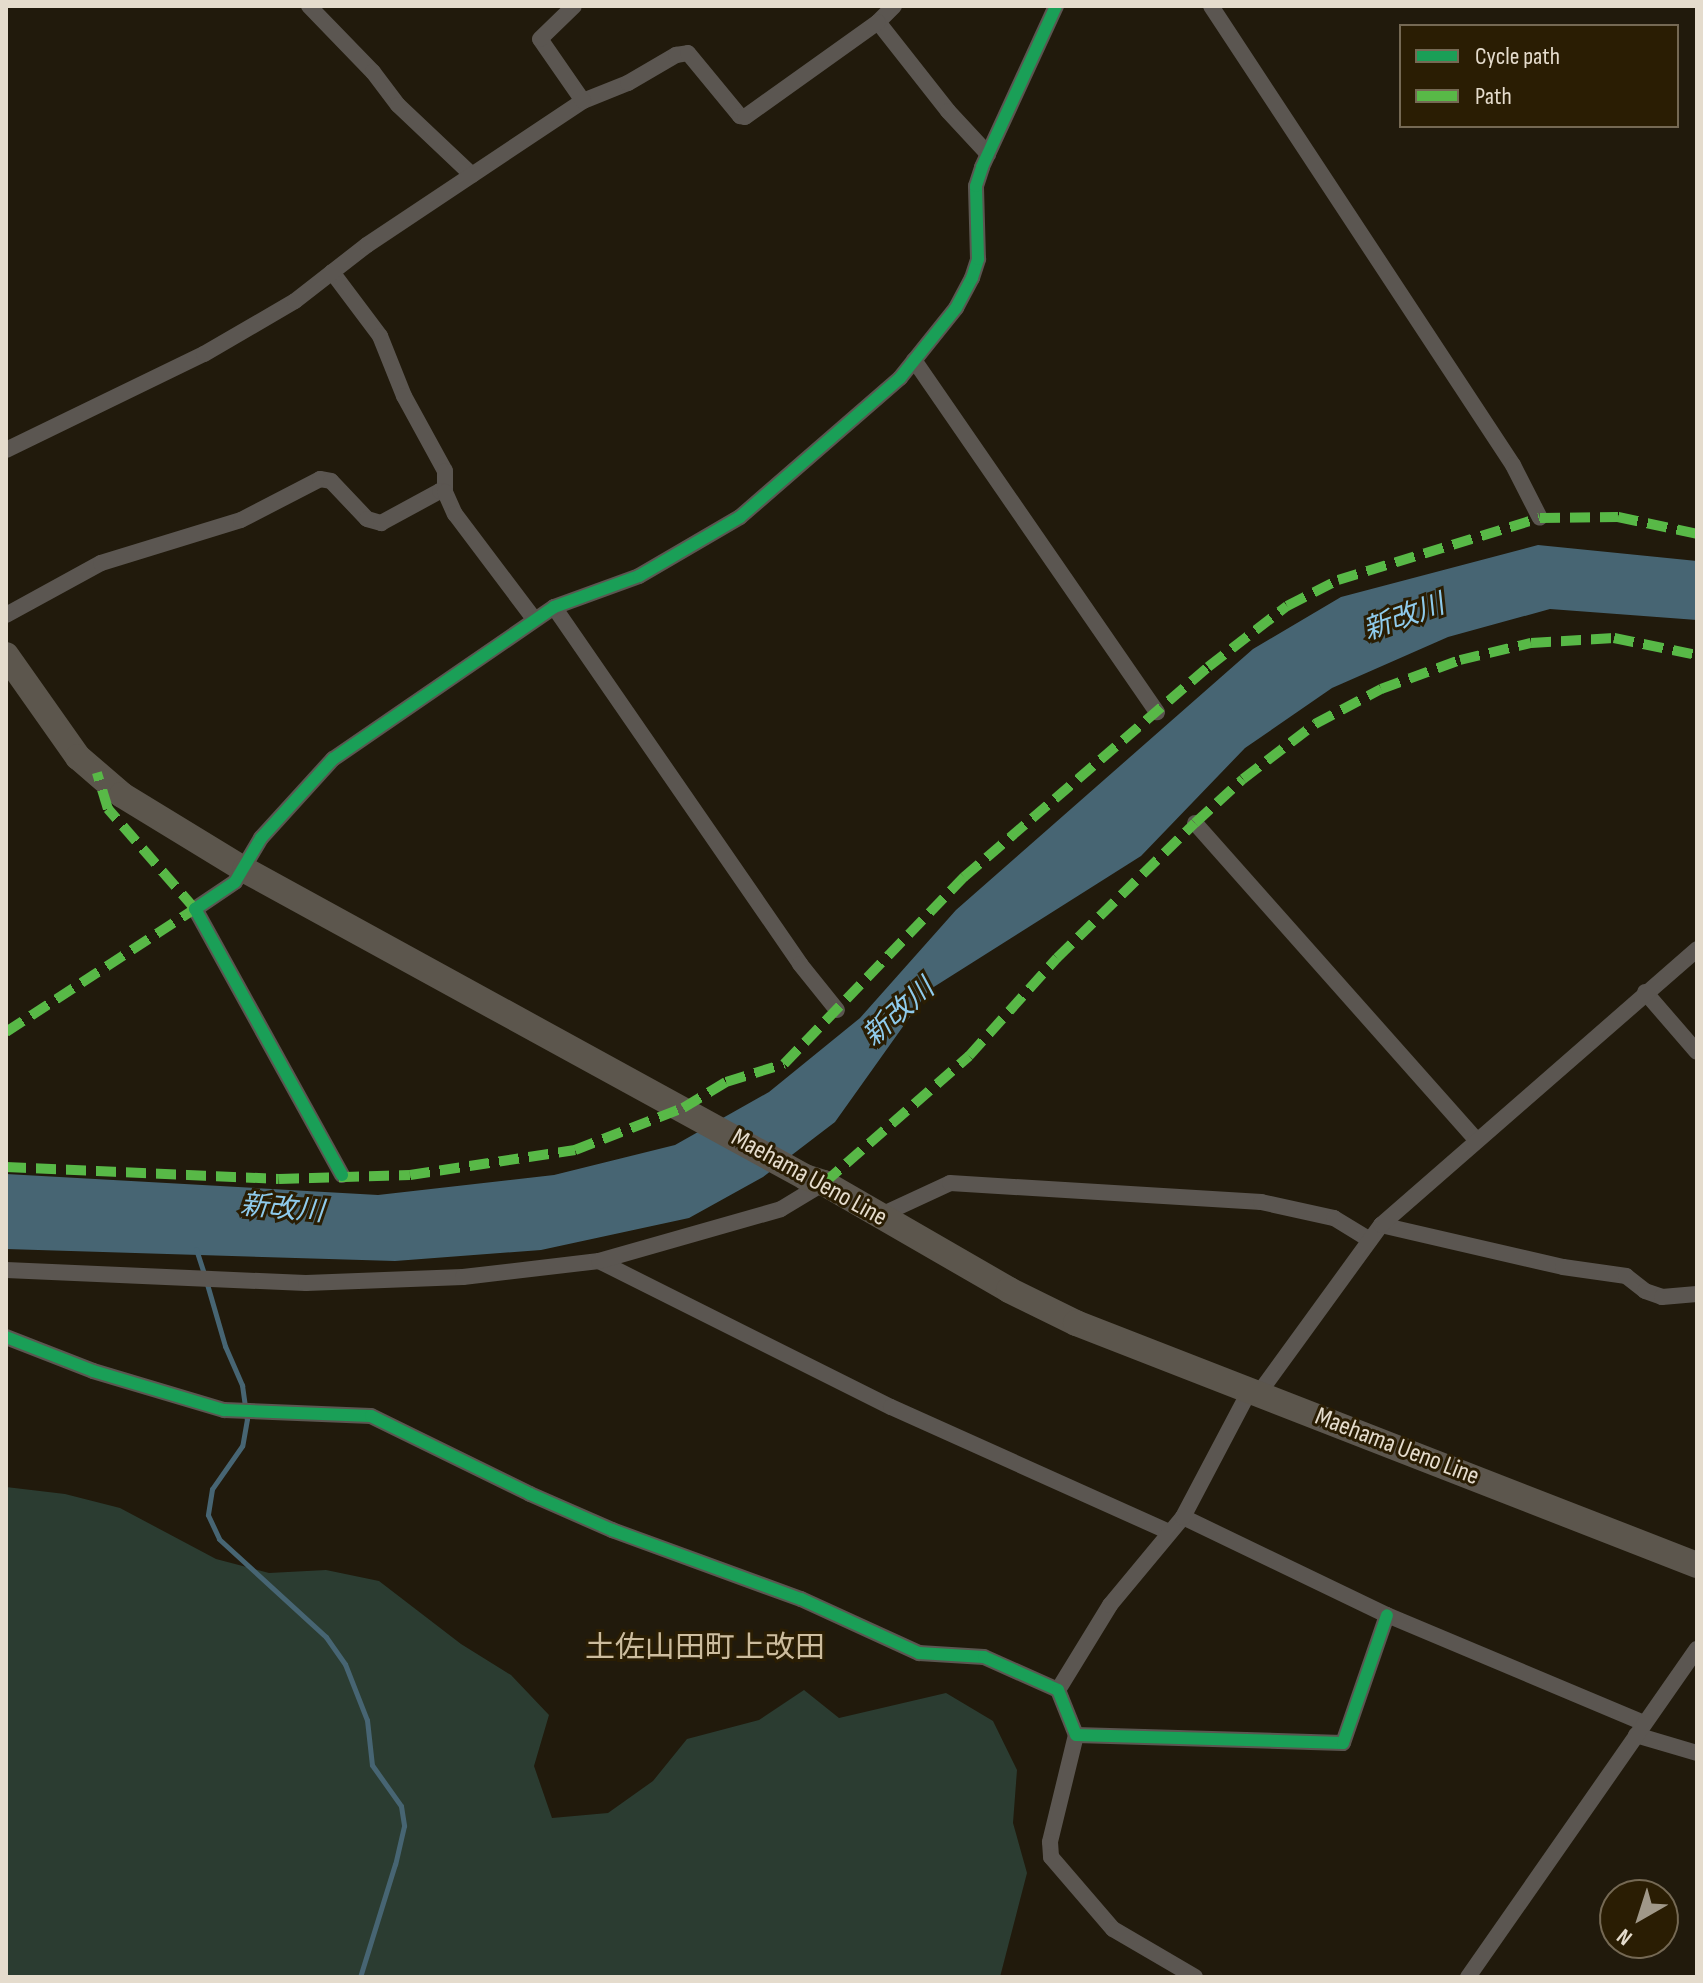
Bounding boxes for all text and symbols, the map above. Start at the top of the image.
legend [1399,24,1679,128]
text: Cycle path [1475,42,1560,71]
text: Path [1475,82,1512,111]
water label: 新改川 [1359,588,1449,648]
water label: 新改川 [857,972,941,1054]
street label: Maehama Ueno Line [726,1122,892,1234]
water label: 新改川 [239,1189,325,1229]
street label: Maehama Ueno Line [1311,1401,1483,1493]
district label: 土佐山田町上改田 [585,1630,825,1666]
north arrow [1599,1879,1679,1959]
text: N [1612,1922,1638,1951]

